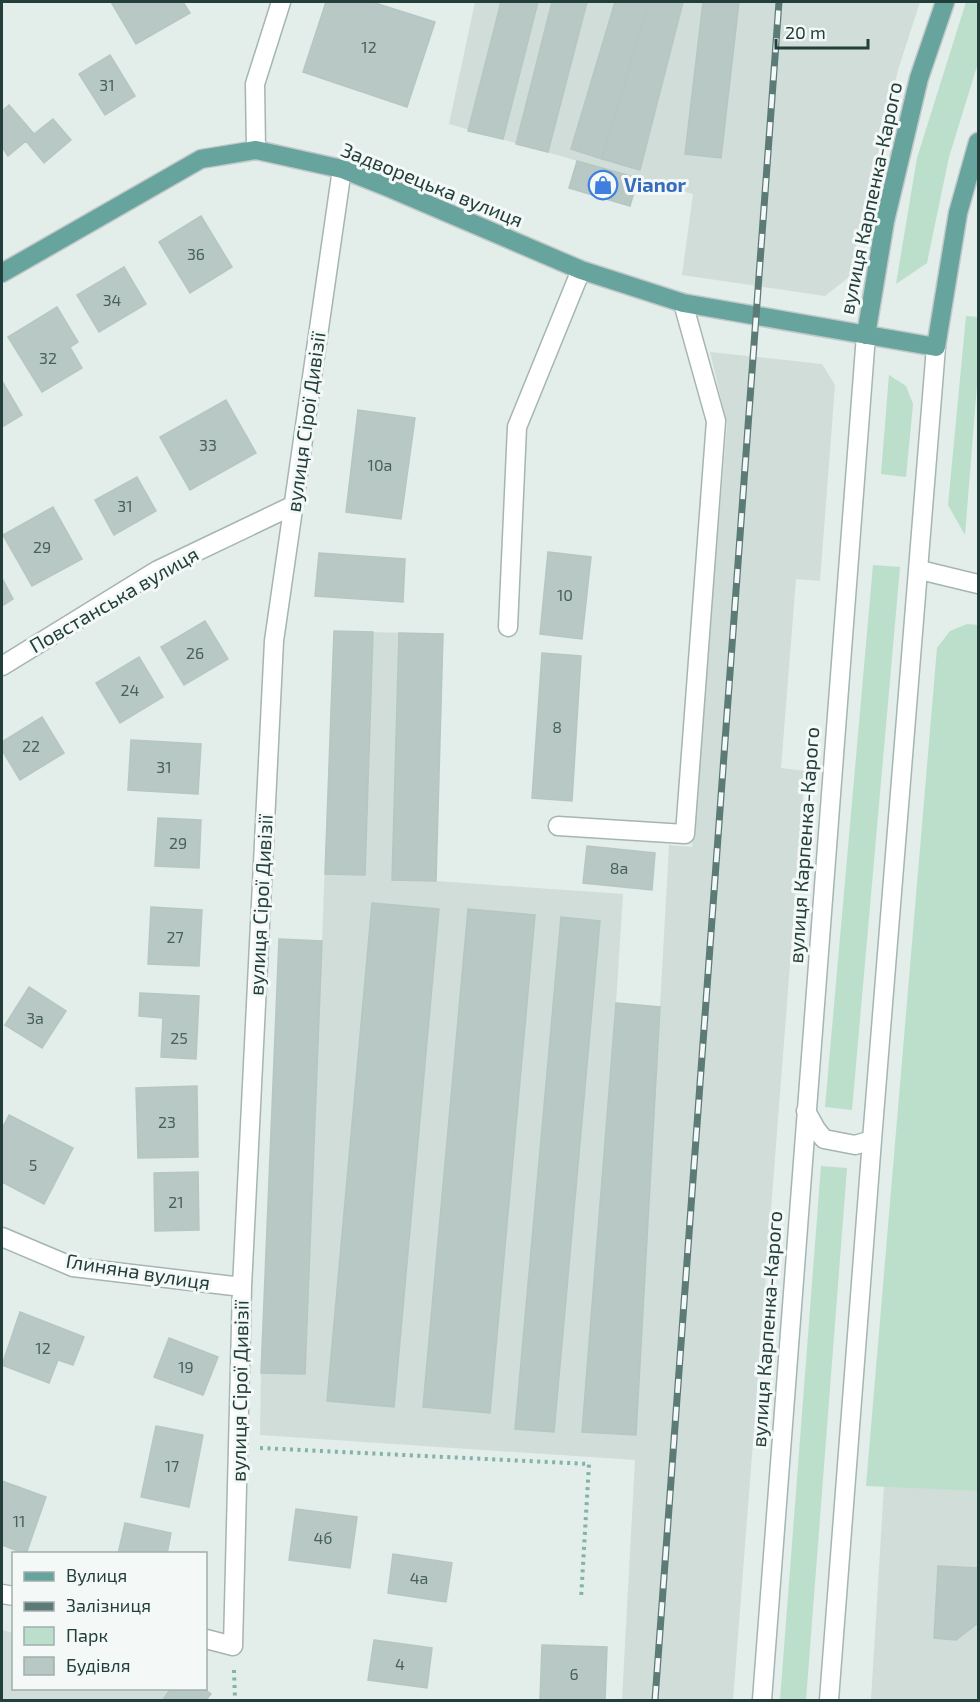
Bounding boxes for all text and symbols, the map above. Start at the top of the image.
scale bar [776,12,868,50]
text: 20 m [785,21,826,43]
house number: 12 [361,37,377,56]
house number: 31 [99,75,115,94]
street label: вулиця Карпенка-Карого [834,79,907,316]
street label: Задворецька вулиця [338,137,527,232]
shop icon: Vianor [587,169,619,201]
place label: Vianor [624,172,687,196]
house number: 36 [187,244,205,263]
house number: 34 [103,290,122,309]
street label: вулиця Сірої Дивізії [280,329,331,514]
house number: 32 [39,348,57,367]
house number: 33 [199,435,217,454]
house number: 10а [368,455,392,474]
house number: 31 [117,496,133,515]
house number: 29 [33,537,51,556]
street label: Повстанська вулиця [25,541,203,658]
house number: 10 [557,585,573,604]
house number: 26 [186,643,204,662]
house number: 24 [121,680,140,699]
house number: 8 [552,717,562,736]
street label: вулиця Карпенка-Карого [783,726,824,964]
house number: 22 [22,736,40,755]
house number: 31 [156,757,172,776]
street label: вулиця Сірої Дивізії [243,813,278,996]
house number: 29 [169,833,187,852]
house number: 8а [610,858,628,877]
house number: 27 [166,927,184,946]
house number: 3а [26,1008,44,1027]
house number: 25 [170,1028,188,1047]
house number: 23 [158,1112,176,1131]
house number: 5 [29,1155,37,1174]
house number: 21 [168,1192,184,1211]
street label: вулиця Карпенка-Карого [746,1210,787,1448]
street label: Глиняна вулиця [64,1248,212,1295]
street label: вулиця Сірої Дивізії [225,1299,254,1482]
house number: 12 [35,1338,51,1357]
house number: 19 [178,1357,194,1376]
house number: 17 [165,1456,179,1475]
house number: 11 [13,1511,25,1530]
house number: 4б [313,1528,333,1547]
legend [12,1552,207,1690]
text: Вулиця [66,1564,127,1586]
house number: 4а [410,1568,428,1587]
text: Залізниця [66,1594,151,1616]
text: Парк [66,1624,108,1646]
text: Будівля [66,1654,130,1676]
house number: 4 [395,1654,405,1673]
house number: 6 [569,1664,579,1683]

